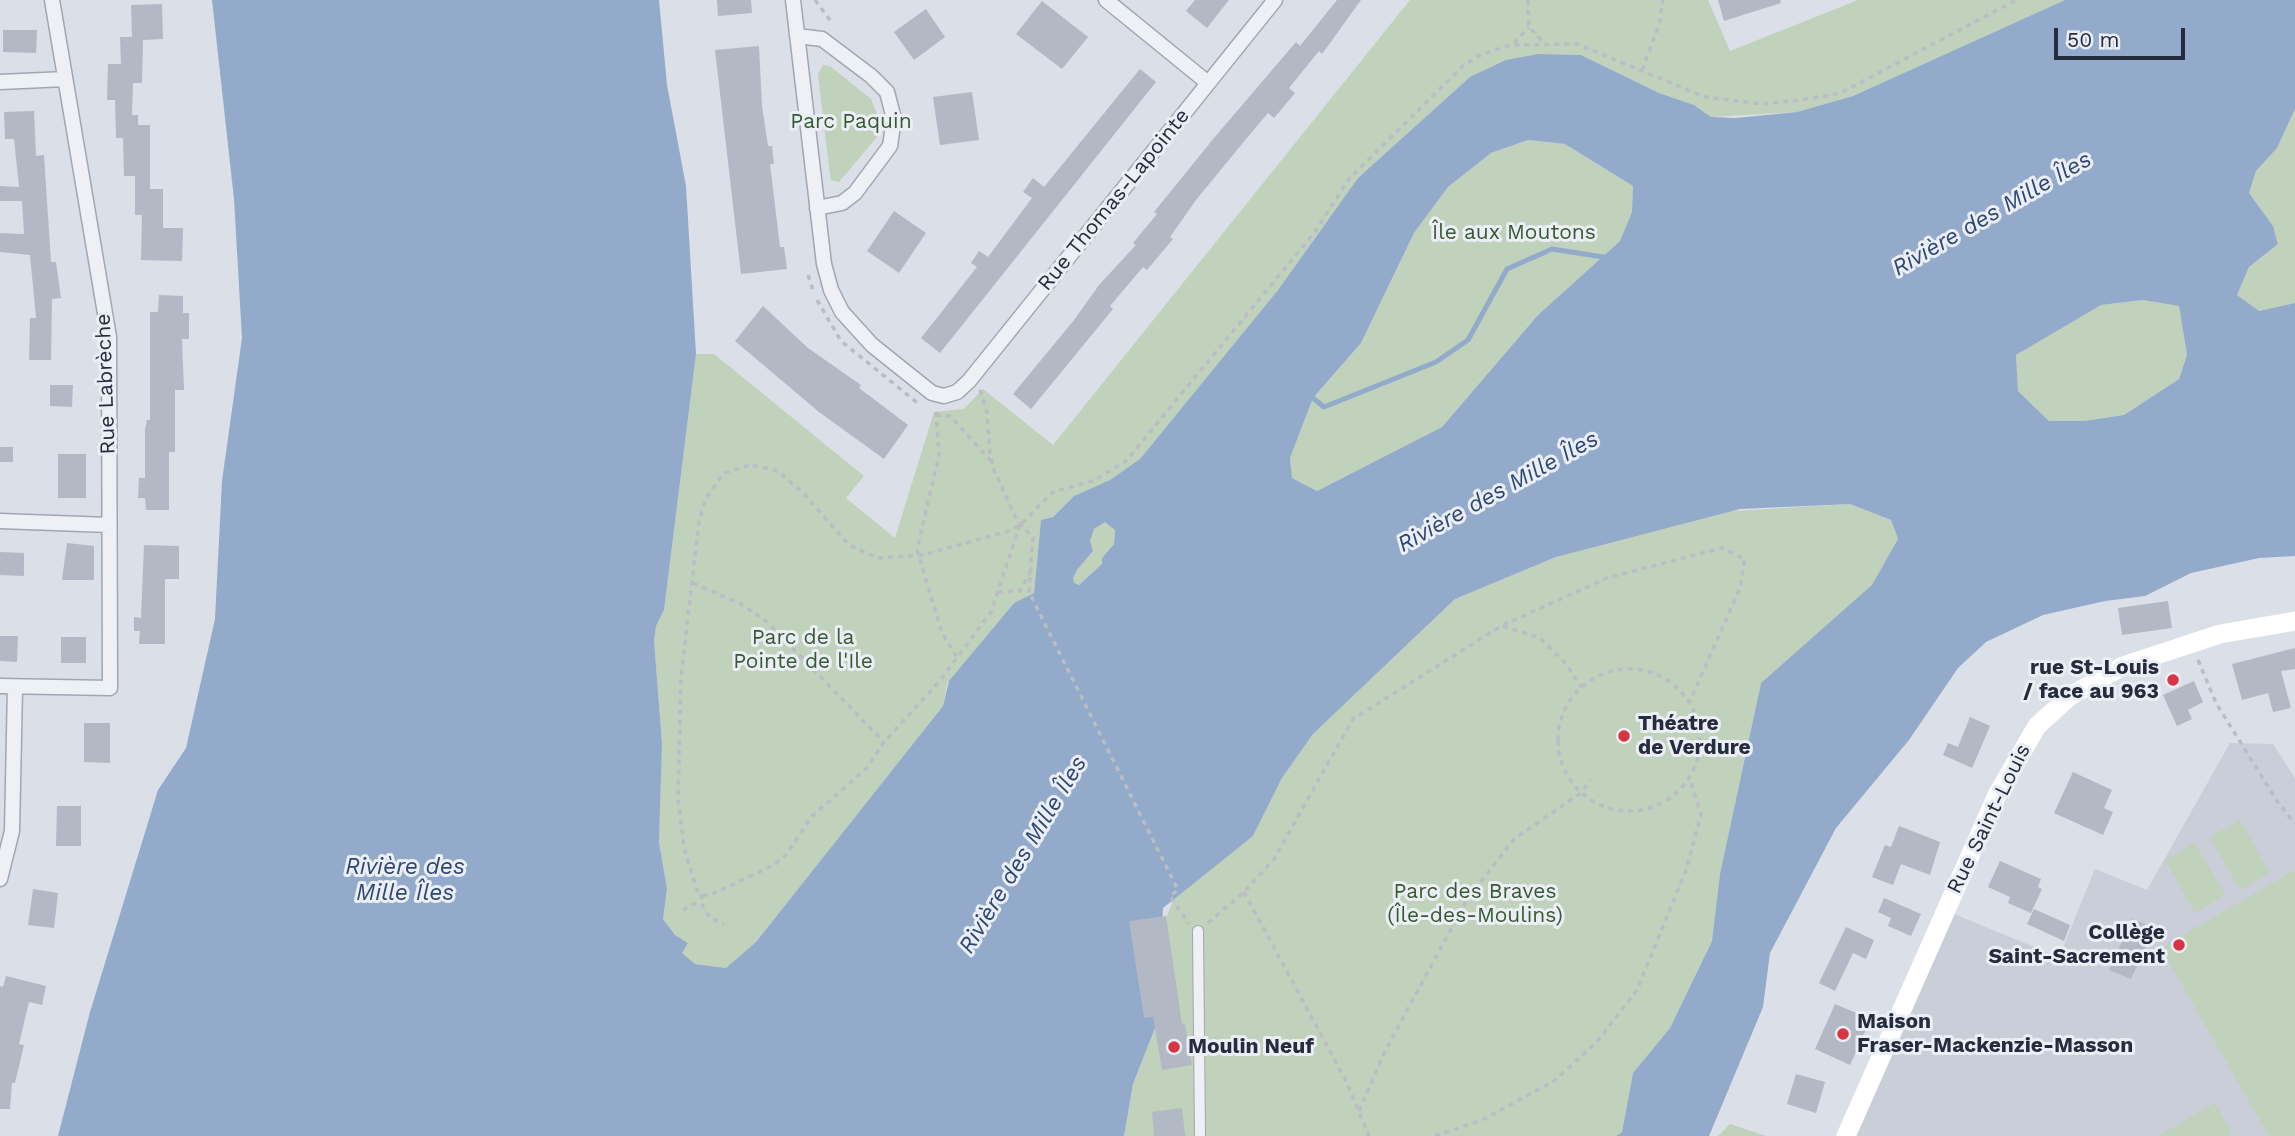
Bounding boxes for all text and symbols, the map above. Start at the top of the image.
scale bar [2057,14,2188,58]
text: 50 m [2067,27,2119,52]
street label: Rue Thomas-Lapointe [1033,104,1195,296]
park label: Parc Paquin [790,109,912,135]
water label: Rivière des Mille Îles [1888,146,2096,282]
park label: Île aux Moutons [1432,220,1596,246]
street label: Rue Labrèche [91,313,121,455]
water label: Rivière des Mille Îles [1393,425,1603,559]
park label: Parc de la Pointe de l'Ile [733,625,873,675]
place label: rue St-Louis / face au 963 [2023,655,2159,705]
marker: rue St-Louis / face au 963 [2165,672,2181,688]
place label: Théatre de Verdure [1638,711,1751,761]
marker: Théatre de Verdure [1616,728,1632,744]
street label: Rue Saint-Louis [1942,740,2036,898]
water label: Rivière des Mille Îles [953,751,1093,959]
water label: Rivière des Mille Îles [345,853,465,907]
park label: Parc des Braves (Île-des-Moulins) [1387,879,1563,929]
place label: Collège Saint-Sacrement [1988,920,2165,970]
marker: Collège Saint-Sacrement [2171,937,2187,953]
place label: Maison Fraser-Mackenzie-Masson [1857,1009,2133,1059]
marker: Maison Fraser-Mackenzie-Masson [1835,1026,1851,1042]
place label: Moulin Neuf [1188,1034,1314,1060]
marker: Moulin Neuf [1166,1039,1182,1055]

